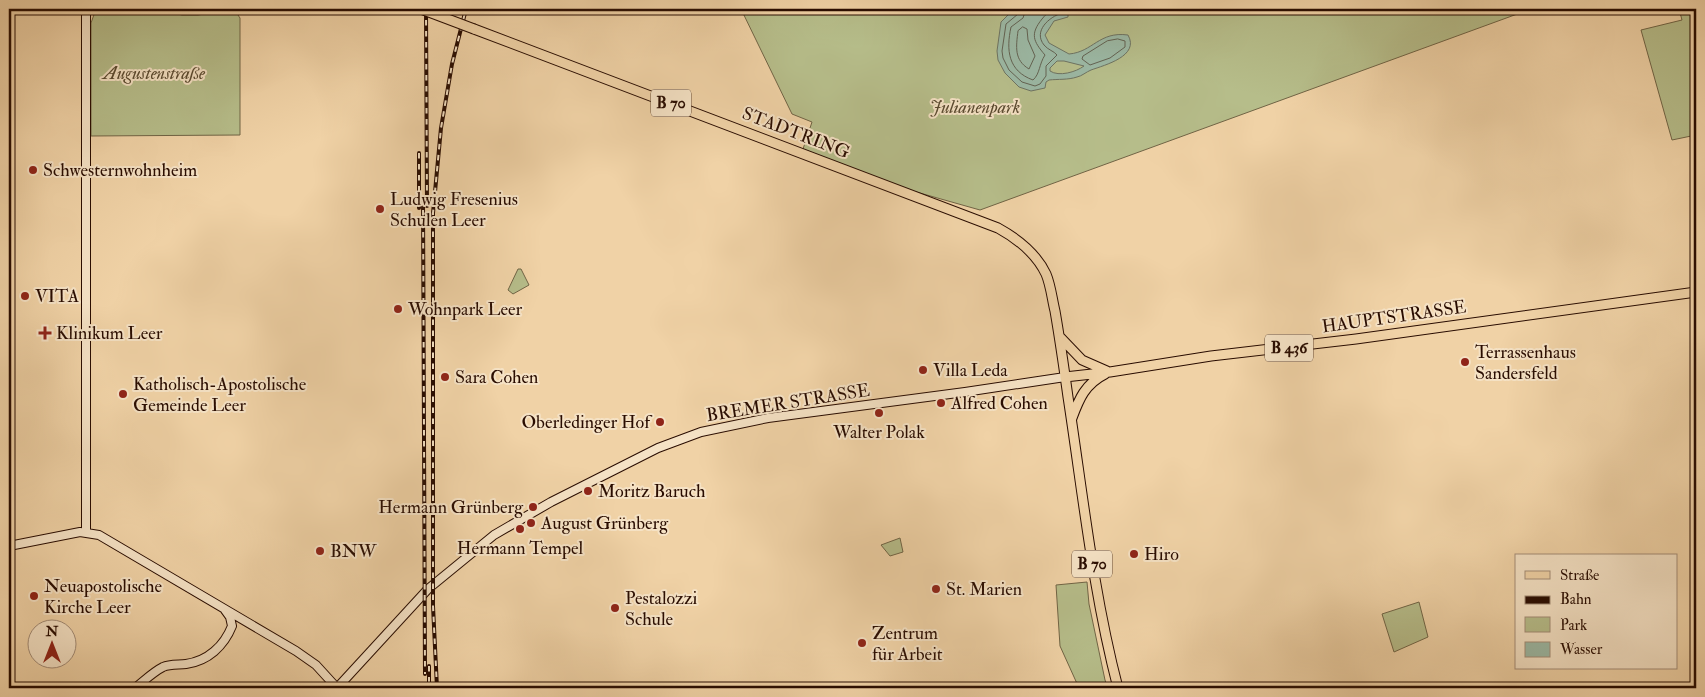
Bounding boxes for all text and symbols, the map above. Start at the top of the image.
park label: Augustenstraße [101,62,206,85]
road number: B 70 [651,90,691,116]
park label: Julianenpark [930,96,1020,119]
street label: STADTRING [739,102,853,164]
place label: Schwesternwohnheim [43,159,197,182]
marker: Schwesternwohnheim [27,164,39,176]
place label: Ludwig Fresenius Schulen Leer [390,188,518,232]
marker: Ludwig Fresenius Schulen Leer [374,203,386,215]
place label: VITA [35,285,80,308]
marker: VITA [19,290,31,302]
street label: HAUPTSTRASSE [1320,295,1468,339]
place label: Wohnpark Leer [407,298,523,321]
marker: Wohnpark Leer [392,303,404,315]
place label: Klinikum Leer [56,322,163,345]
marker: Klinikum Leer [38,326,52,340]
road number: B 436 [1265,334,1313,362]
place label: Terrassenhaus Sandersfeld [1475,341,1576,385]
marker: Terrassenhaus Sandersfeld [1459,356,1471,368]
place label: Villa Leda [933,359,1008,382]
marker: Villa Leda [917,364,929,376]
place label: Sara Cohen [455,366,538,389]
marker: Sara Cohen [439,371,451,383]
place label: Katholisch-Apostolische Gemeinde Leer [133,373,307,417]
street label: BREMER STRASSE [705,379,871,427]
marker: Katholisch-Apostolische Gemeinde Leer [117,388,129,400]
place label: Alfred Cohen [950,392,1048,415]
marker: Alfred Cohen [935,397,947,409]
marker: Walter Polak [873,407,885,419]
place label: Oberledinger Hof [521,411,653,434]
marker: Oberledinger Hof [654,416,666,428]
place label: Walter Polak [832,421,925,444]
place label: Moritz Baruch [598,480,706,503]
marker: Moritz Baruch [582,485,594,497]
place label: Hermann Grünberg [378,496,524,519]
marker: Hermann Grünberg [527,501,539,513]
place label: August Grünberg [540,512,669,535]
marker: August Grünberg [525,517,537,529]
marker: Hermann Tempel [514,523,526,535]
place label: Hermann Tempel [457,537,584,560]
place label: BNW [330,540,377,563]
place label: Hiro [1144,543,1179,566]
marker: BNW [314,545,326,557]
marker: Hiro [1128,548,1140,560]
road number: B 70 [1072,550,1112,578]
legend [1515,554,1678,670]
text: Straße [1560,566,1599,585]
place label: Neuapostolische Kirche Leer [44,575,163,619]
place label: St. Marien [946,578,1022,601]
marker: St. Marien [930,583,942,595]
place label: Pestalozzi Schule [625,587,698,631]
marker: Neuapostolische Kirche Leer [28,590,40,602]
text: Bahn [1560,590,1592,609]
marker: Pestalozzi Schule [609,602,621,614]
text: Park [1560,616,1587,635]
north arrow [28,620,78,670]
place label: Zentrum für Arbeit [872,622,943,666]
text: N [45,623,59,640]
marker: Zentrum für Arbeit [856,637,868,649]
text: Wasser [1559,640,1603,659]

